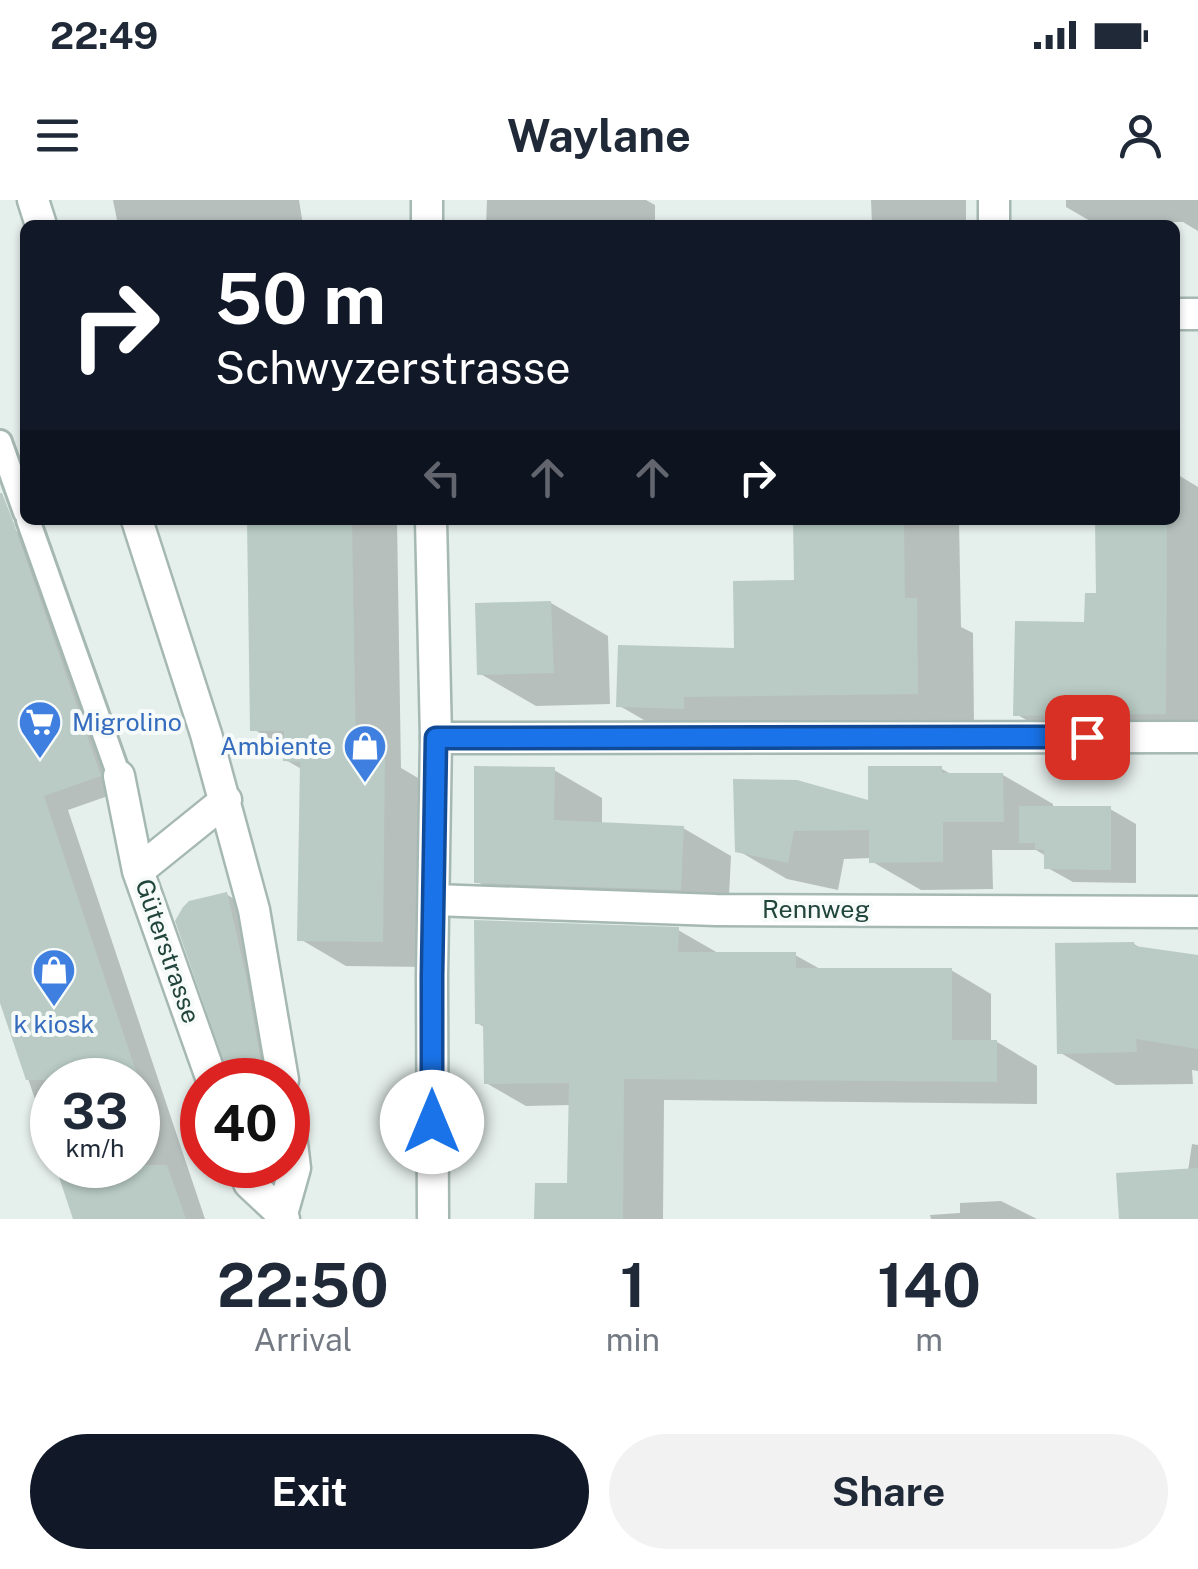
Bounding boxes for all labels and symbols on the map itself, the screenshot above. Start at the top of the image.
pin [1045,695,1130,780]
supermarket icon: Migrolino [17,699,63,760]
place label: Migrolino [72,707,182,737]
shop icon: Ambiente [342,723,388,784]
place label: Ambiente [220,731,332,761]
street label: Güterstrasse [129,875,207,1027]
street label: Rennweg [762,894,870,924]
shop icon: k kiosk [31,947,77,1008]
place label: k kiosk [13,1009,95,1039]
speed limit sign: 40 [180,1058,310,1188]
position arrow [380,1070,484,1174]

